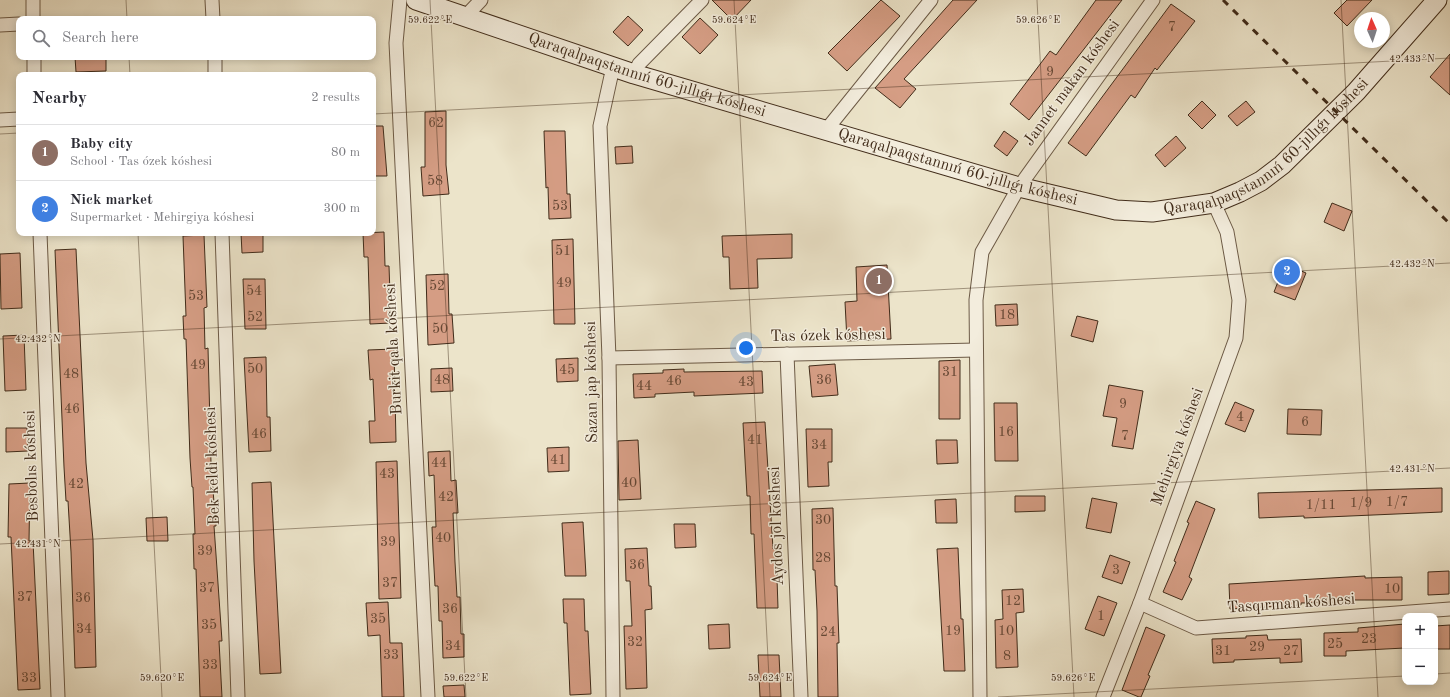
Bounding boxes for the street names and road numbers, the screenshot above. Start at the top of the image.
street label: Jannet makan kóshesi [1021,17,1123,149]
street label: Qaraqalpaqstannıń 60-jıllıǵı kóshesi [526,31,768,120]
street label: Qaraqalpaqstannıń 60-jıllıǵı kóshesi [1162,75,1372,218]
street label: Qaraqalpaqstannıń 60-jıllıǵı kóshesi [836,126,1079,209]
street label: Burkit qala kóshesi [383,283,405,415]
street label: Sazan jap kóshesi [583,321,601,443]
street label: Tas ózek kóshesi [770,327,886,345]
street label: Mehirgiya kóshesi [1149,386,1207,508]
street label: Bek keldi kóshesi [203,406,223,526]
street label: Besbolıs kóshesi [22,410,42,522]
street label: Aydos jol kóshesi [767,466,787,586]
street label: Tasqırman kóshesi [1226,592,1356,616]

